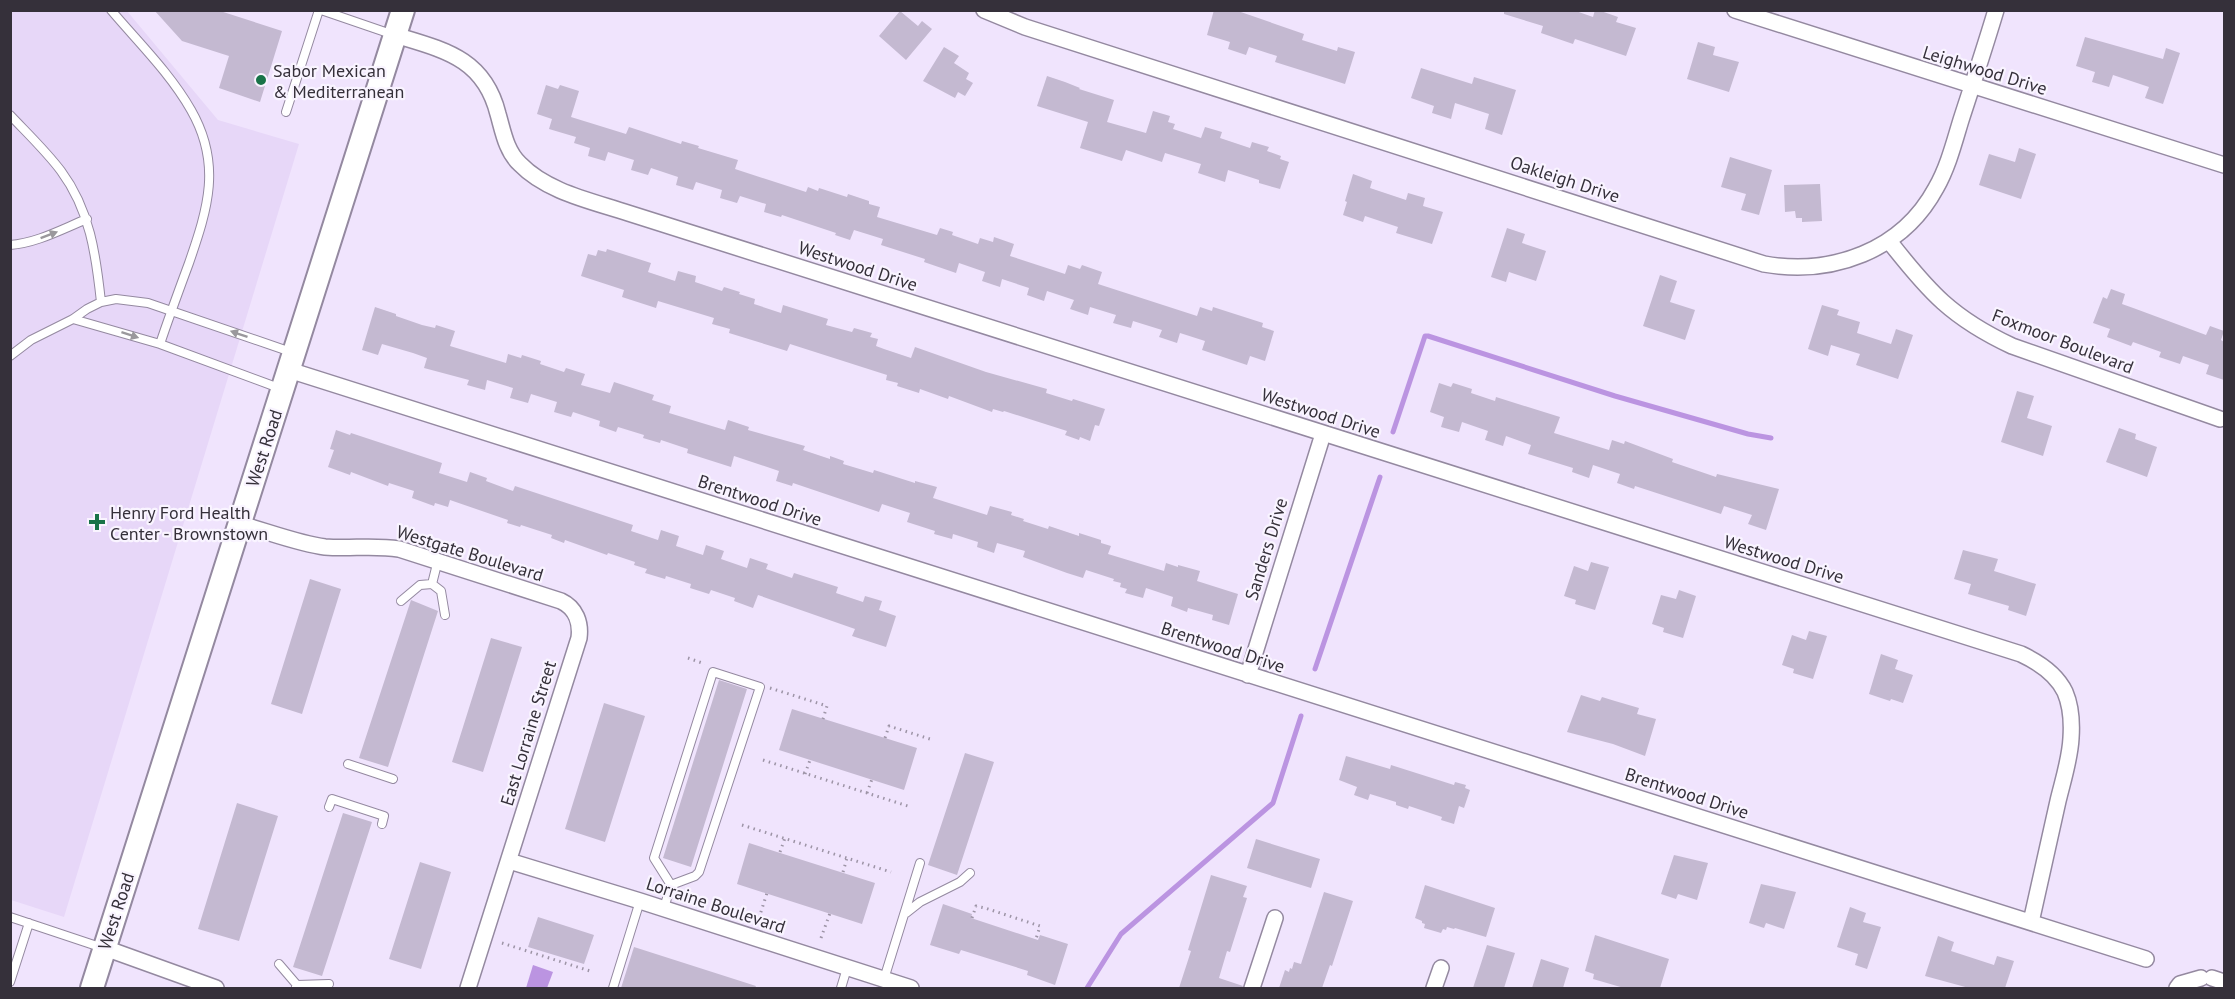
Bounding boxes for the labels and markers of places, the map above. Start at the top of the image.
place label: Sabor Mexican & Mediterranean [273,59,404,103]
marker: Sabor Mexican & Mediterranean [254,73,268,87]
place label: Henry Ford Health Center - Brownstown [110,501,268,545]
marker: Henry Ford Health Center - Brownstown [88,513,106,531]

